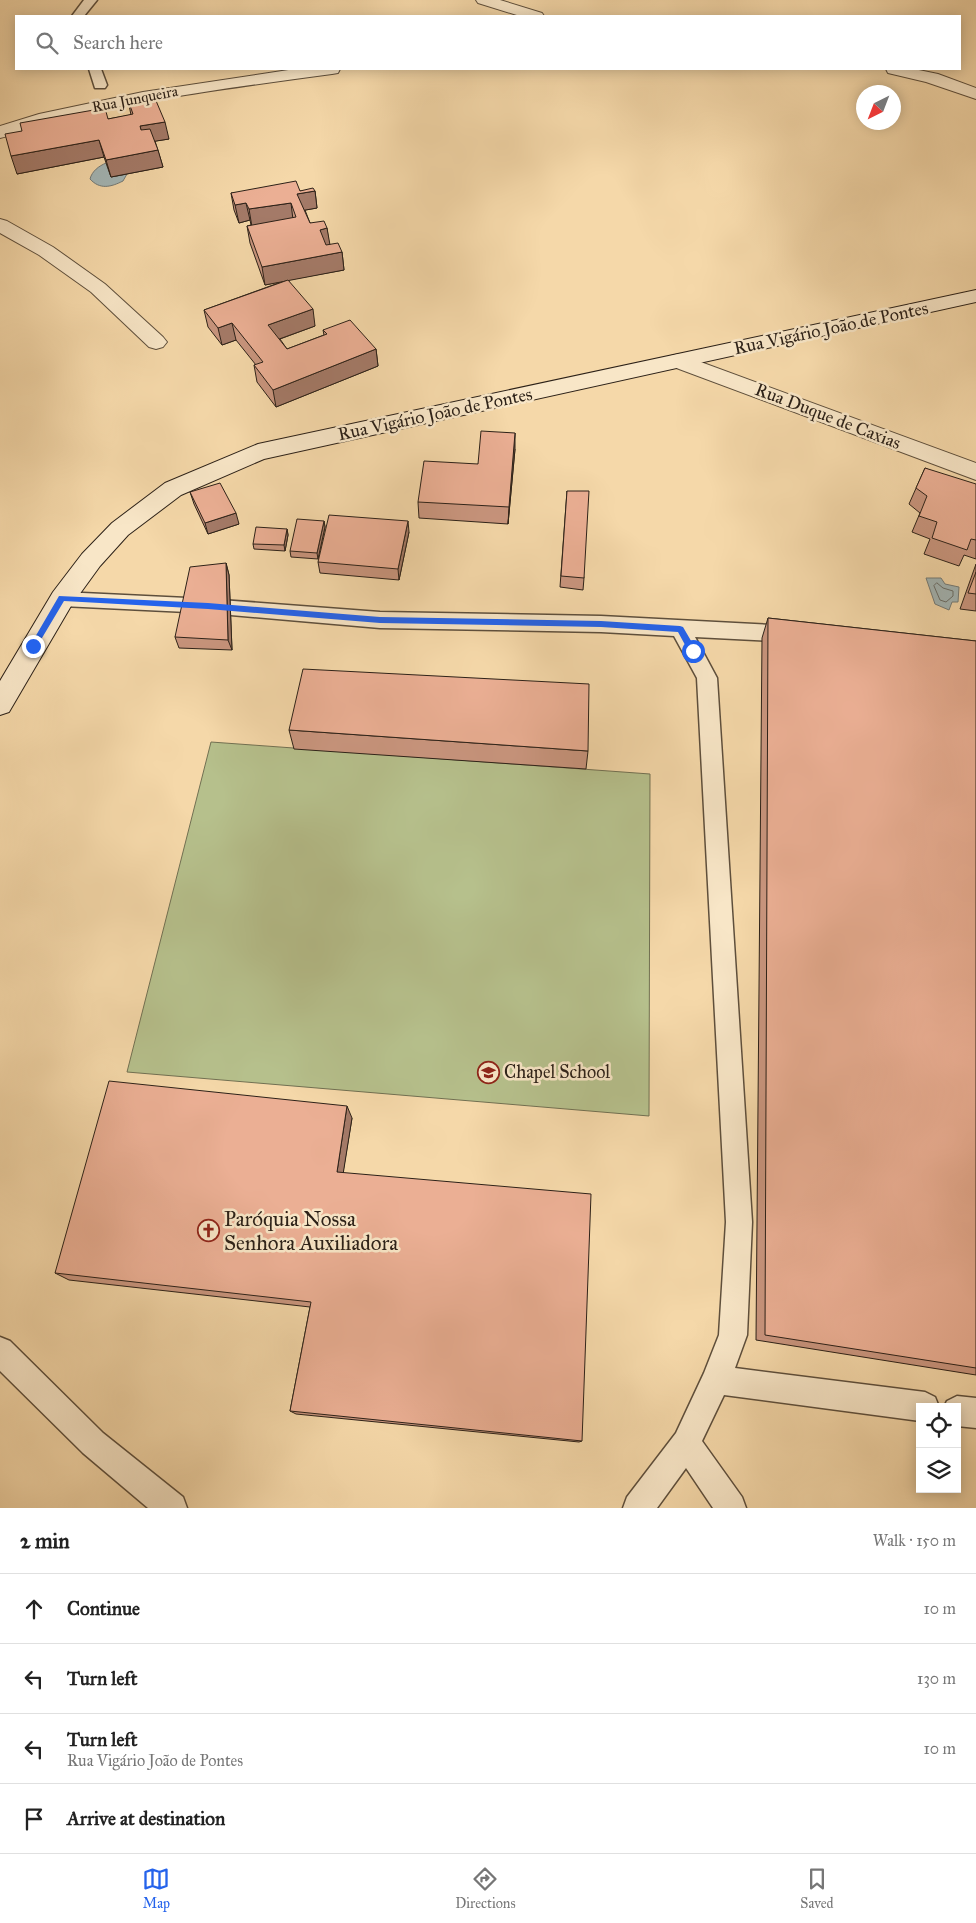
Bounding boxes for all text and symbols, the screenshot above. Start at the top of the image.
search box [15,15,961,70]
icon: search [33,29,61,57]
text: Search here [73,31,163,54]
street label: Rua Junqueira [90,82,180,117]
north arrow [856,85,901,130]
street label: Rua Vigário João de Pontes [732,297,930,360]
street label: Rua Duque de Caxias [752,378,904,455]
street label: Rua Vigário João de Pontes [336,383,534,446]
route end [22,635,45,658]
route start [682,640,705,663]
school or university icon: Chapel School [476,1060,500,1084]
place label: Chapel School [504,1061,610,1083]
place label: Paróquia Nossa Senhora Auxiliadora [224,1206,398,1256]
church icon: Paróquia Nossa Senhora Auxiliadora [196,1219,220,1243]
map controls [916,1403,961,1493]
button: locate [916,1403,961,1448]
button: layers [916,1448,961,1493]
text: 2 min [20,1528,70,1554]
text: Walk · 150 m [873,1531,956,1550]
icon: ahead [20,1595,48,1623]
text: Continue [67,1597,140,1620]
text: 10 m [924,1599,956,1618]
icon: left [20,1665,48,1693]
text: Turn left [67,1667,137,1690]
text: 130 m [917,1669,956,1688]
text: Turn left [67,1728,137,1751]
icon: left [20,1735,48,1763]
text: 10 m [924,1739,956,1758]
text: Rua Vigário João de Pontes [67,1751,243,1770]
icon: arrive [20,1805,48,1833]
text: Arrive at destination [67,1807,225,1830]
tab: Map [142,1865,170,1912]
tab: Directions [455,1865,516,1912]
tab: Saved [800,1865,834,1912]

